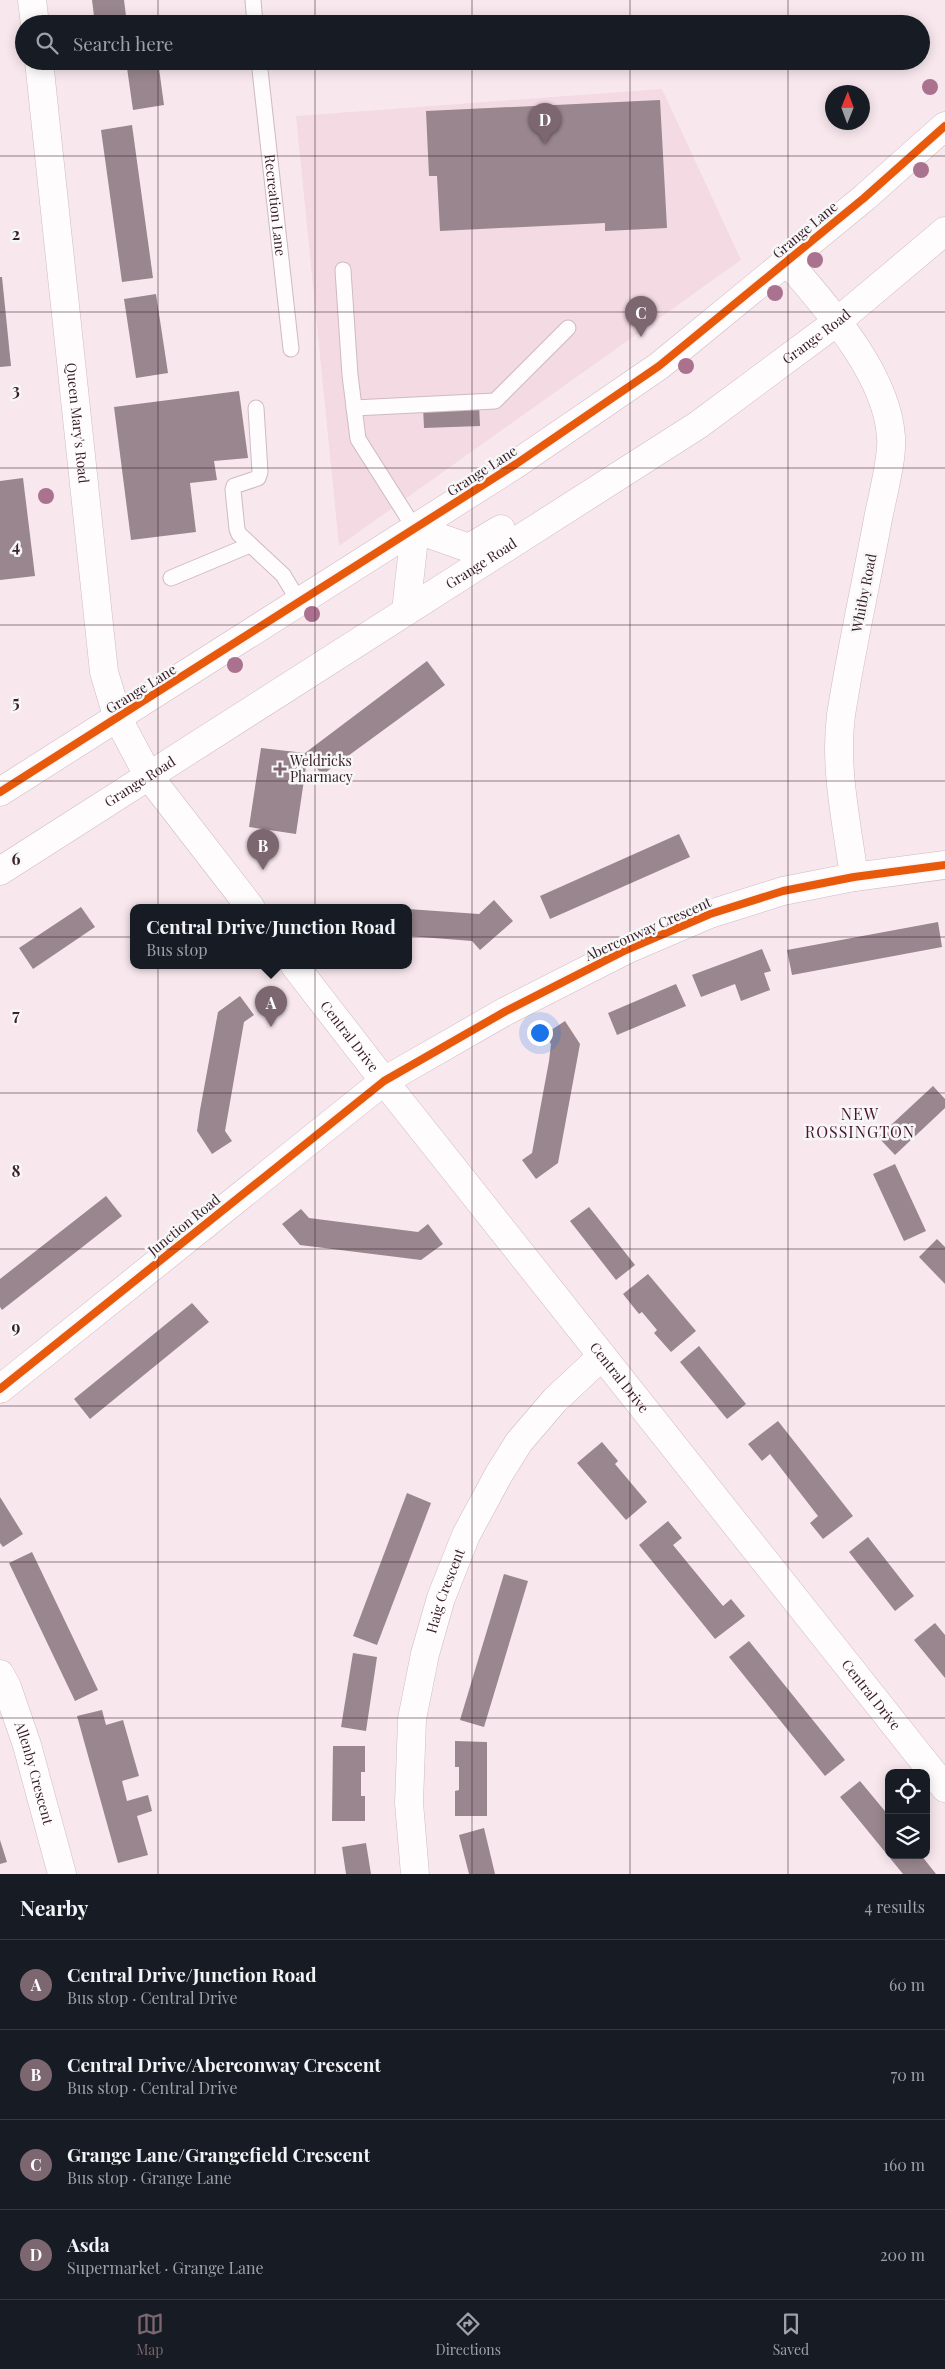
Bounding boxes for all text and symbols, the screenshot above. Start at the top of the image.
search box [15,15,930,70]
icon: search [33,29,61,57]
text: Search here [73,30,173,56]
north arrow [825,85,870,130]
pin: D [529,103,561,144]
street label: Recreation Lane [260,153,291,257]
street label: Grange Lane [768,197,841,263]
text: 2 [12,223,20,244]
pin: C [625,296,657,337]
street label: Grange Road [778,304,854,368]
street label: Queen Mary's Road [62,362,94,484]
text: 3 [12,379,20,400]
street label: Grange Lane [443,441,520,500]
street label: Grange Road [442,533,520,593]
text: 4 [12,535,20,556]
street label: Whitby Road [846,552,880,635]
street label: Grange Lane [102,659,180,718]
text: 5 [12,691,20,712]
street label: Grange Road [100,751,179,811]
place label: Weldricks Pharmacy [289,751,353,786]
marker: Weldricks Pharmacy [274,763,286,775]
pin: B [247,829,279,870]
text: 6 [12,848,21,869]
street label: Aberconway Crescent [581,892,715,965]
popup [130,904,412,969]
text: Central Drive/Junction Road [146,913,396,939]
text: Bus stop [146,939,208,960]
pin: A [255,986,287,1027]
street label: Central Drive [316,997,383,1076]
text: 7 [12,1004,20,1025]
your location [527,1020,553,1046]
district label: NEW ROSSINGTON [805,1103,915,1142]
text: 8 [12,1160,21,1181]
street label: Junction Road [143,1190,224,1260]
text: 9 [12,1316,21,1337]
street label: Central Drive [586,1338,654,1416]
street label: Haig Crescent [421,1545,469,1635]
street label: Central Drive [838,1655,905,1734]
street label: Allenby Crescent [10,1718,58,1828]
map controls [885,1769,930,1859]
button: locate [885,1769,930,1814]
button: layers [885,1814,930,1859]
text: Nearby [20,1893,89,1921]
text: 4 results [864,1896,925,1917]
text: Central Drive/Junction Road [67,1961,317,1987]
text: A [31,1974,41,1995]
text: 60 m [889,1974,925,1995]
text: Bus stop · Central Drive [67,1987,238,2008]
text: Central Drive/Aberconway Crescent [67,2051,381,2077]
text: B [31,2064,41,2085]
text: 70 m [891,2064,925,2085]
text: Bus stop · Central Drive [67,2077,238,2098]
text: Grange Lane/Grangefield Crescent [67,2141,370,2167]
text: C [30,2154,42,2175]
text: 160 m [883,2154,925,2175]
text: Bus stop · Grange Lane [67,2167,232,2188]
text: Asda [67,2231,110,2257]
text: D [30,2244,42,2265]
text: 200 m [880,2244,925,2265]
text: Supermarket · Grange Lane [67,2257,264,2278]
tab: Map [136,2310,164,2359]
tab: Directions [436,2310,501,2359]
tab: Saved [773,2310,809,2359]

